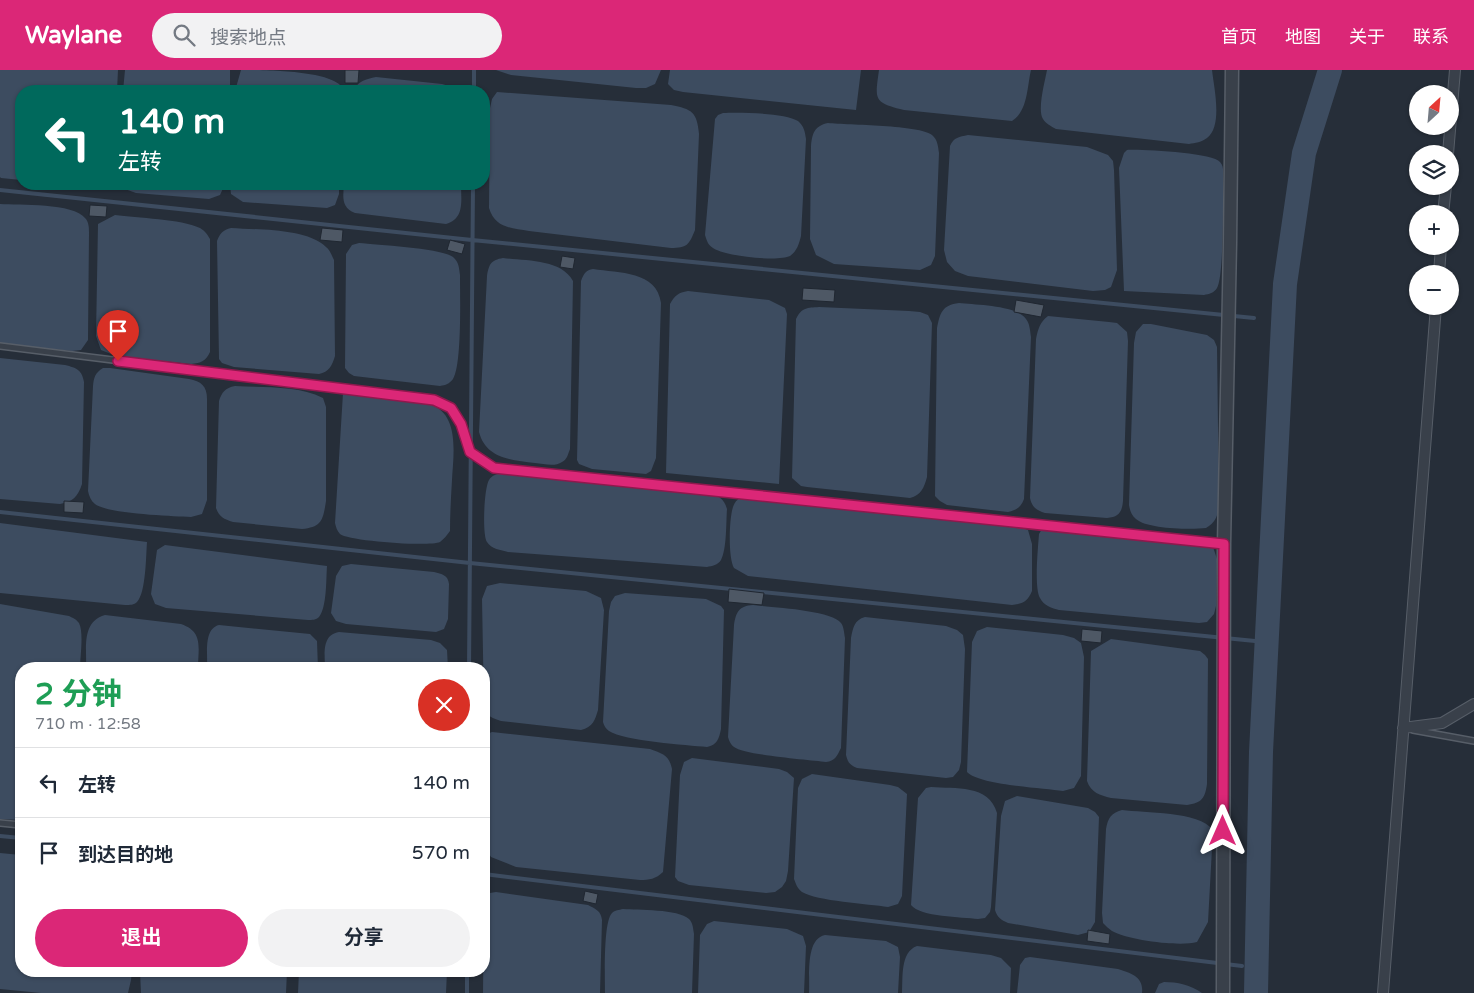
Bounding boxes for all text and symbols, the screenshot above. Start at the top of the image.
search box [152,13,502,58]
text: Waylane [25,21,122,50]
icon: search [170,21,198,49]
text: 首页 [1221,26,1257,48]
text: 地图 [1285,26,1321,48]
text: 关于 [1349,26,1385,48]
text: 联系 [1413,26,1449,48]
text: 搜索地点 [210,27,286,49]
north arrow [1409,85,1459,135]
map controls [1409,85,1459,315]
text: 140 m [118,101,225,143]
icon: left [35,105,100,170]
button: layers [1409,145,1459,195]
text: 左转 [118,149,162,175]
button: + [1409,205,1459,255]
button: − [1409,265,1459,315]
pin [97,310,139,361]
icon: arrive [104,317,132,345]
text: 2 分钟 [35,676,122,713]
button: close [418,679,470,731]
text: 710 m · 12:58 [35,714,141,734]
icon: left [35,769,63,797]
text: 140 m [412,772,470,794]
text: 左转 [78,774,116,796]
position arrow [1196,804,1248,856]
icon: arrive [35,839,63,867]
text: 570 m [412,842,470,864]
text: 到达目的地 [78,844,173,866]
button: 退出 [35,909,248,967]
button: 分享 [258,909,470,967]

